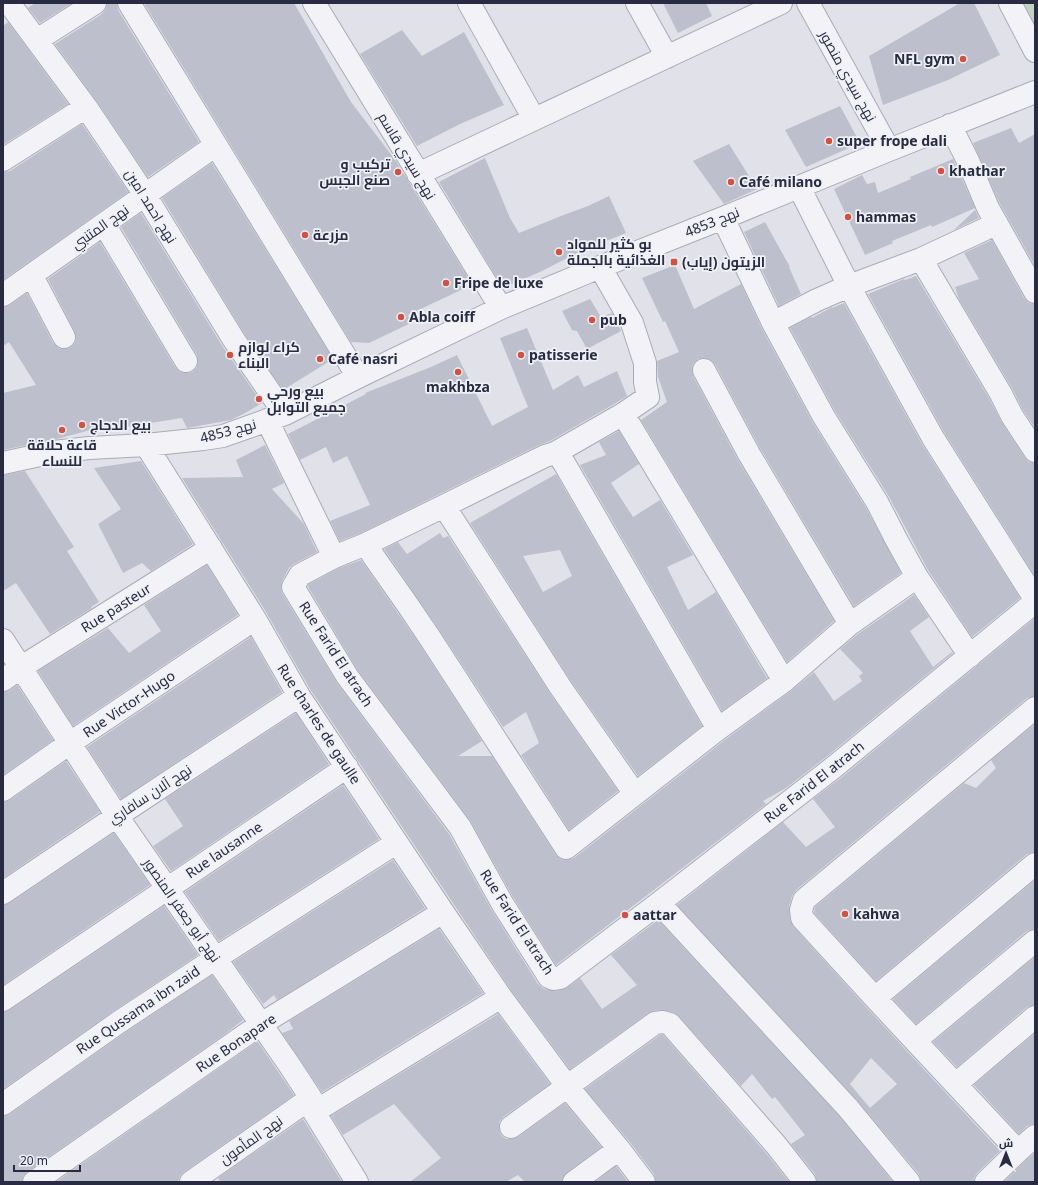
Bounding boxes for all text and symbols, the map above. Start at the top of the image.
street label: نهج سيدي منصور [812,26,881,126]
place label: NFL gym [894,49,955,68]
marker: NFL gym [958,54,968,64]
street label: نهج سيدي قاسم [371,109,441,204]
place label: super frope dali [837,131,947,150]
marker: super frope dali [824,136,834,146]
place label: تركيب و صنع الجبس [320,154,391,190]
place label: khathar [949,161,1006,180]
street label: نهج احمد امين [121,165,182,246]
marker: khathar [936,166,946,176]
marker: تركيب و صنع الجبس [393,167,403,177]
place label: Café milano [739,172,822,191]
marker: Café milano [726,177,736,187]
street label: نهج المتنبي [67,200,134,256]
street label: نهج 4853 [682,202,742,241]
place label: hammas [856,207,916,226]
marker: hammas [843,212,853,222]
place label: مزرعة [313,225,349,244]
marker: مزرعة [300,230,310,240]
place label: بو كثير للمواد الغذائية بالجملة [567,234,665,269]
marker: بو كثير للمواد الغذائية بالجملة [554,247,564,257]
place label: الزيتون (إياب) [682,252,765,272]
marker: الزيتون (إياب) [669,257,679,267]
place label: Fripe de luxe [454,273,543,292]
marker: Fripe de luxe [441,278,451,288]
place label: Abla coiff [409,307,476,326]
place label: pub [600,310,627,329]
marker: Abla coiff [396,312,406,322]
marker: pub [587,315,597,325]
place label: كراء لوازم البناء [238,337,300,372]
place label: patisserie [529,345,598,364]
place label: Café nasri [328,349,398,368]
marker: كراء لوازم البناء [225,350,235,360]
marker: patisserie [516,350,526,360]
marker: Café nasri [315,354,325,364]
marker: makhbza [453,367,463,377]
place label: makhbza [426,377,490,396]
place label: بيع ورحي جميع التوابل [267,381,346,417]
marker: بيع ورحي جميع التوابل [254,394,264,404]
street label: نهج 4853 [198,414,258,447]
place label: بيع الدجاج [90,415,151,435]
marker: بيع الدجاج [77,420,87,430]
marker: قاعة حلاقة للنساء [57,425,67,435]
place label: قاعة حلاقة للنساء [27,435,97,470]
street label: Rue pasteur [77,578,155,637]
street label: Rue Farid El atrach [295,597,378,710]
street label: Rue charles de gaulle [273,660,366,788]
street label: Rue Victor-Hugo [79,666,179,742]
street label: Rue Farid El atrach [760,736,868,827]
street label: نهج آلان سافاري [104,760,197,830]
street label: Rue lausanne [182,817,266,882]
street label: نهج أبو جعفر المنصور [139,853,225,966]
street label: Rue Farid El atrach [476,865,559,978]
place label: kahwa [853,904,900,923]
place label: aattar [633,905,677,924]
marker: kahwa [840,909,850,919]
marker: aattar [620,910,630,920]
street label: Rue Qussama ibn zaid [72,961,203,1058]
street label: Rue Bonapare [192,1009,280,1076]
street label: نهج المأمون [215,1111,286,1168]
north arrow [986,1133,1026,1173]
text: ش [999,1135,1013,1150]
scale bar [14,1147,80,1173]
text: 20 m [20,1152,48,1169]

